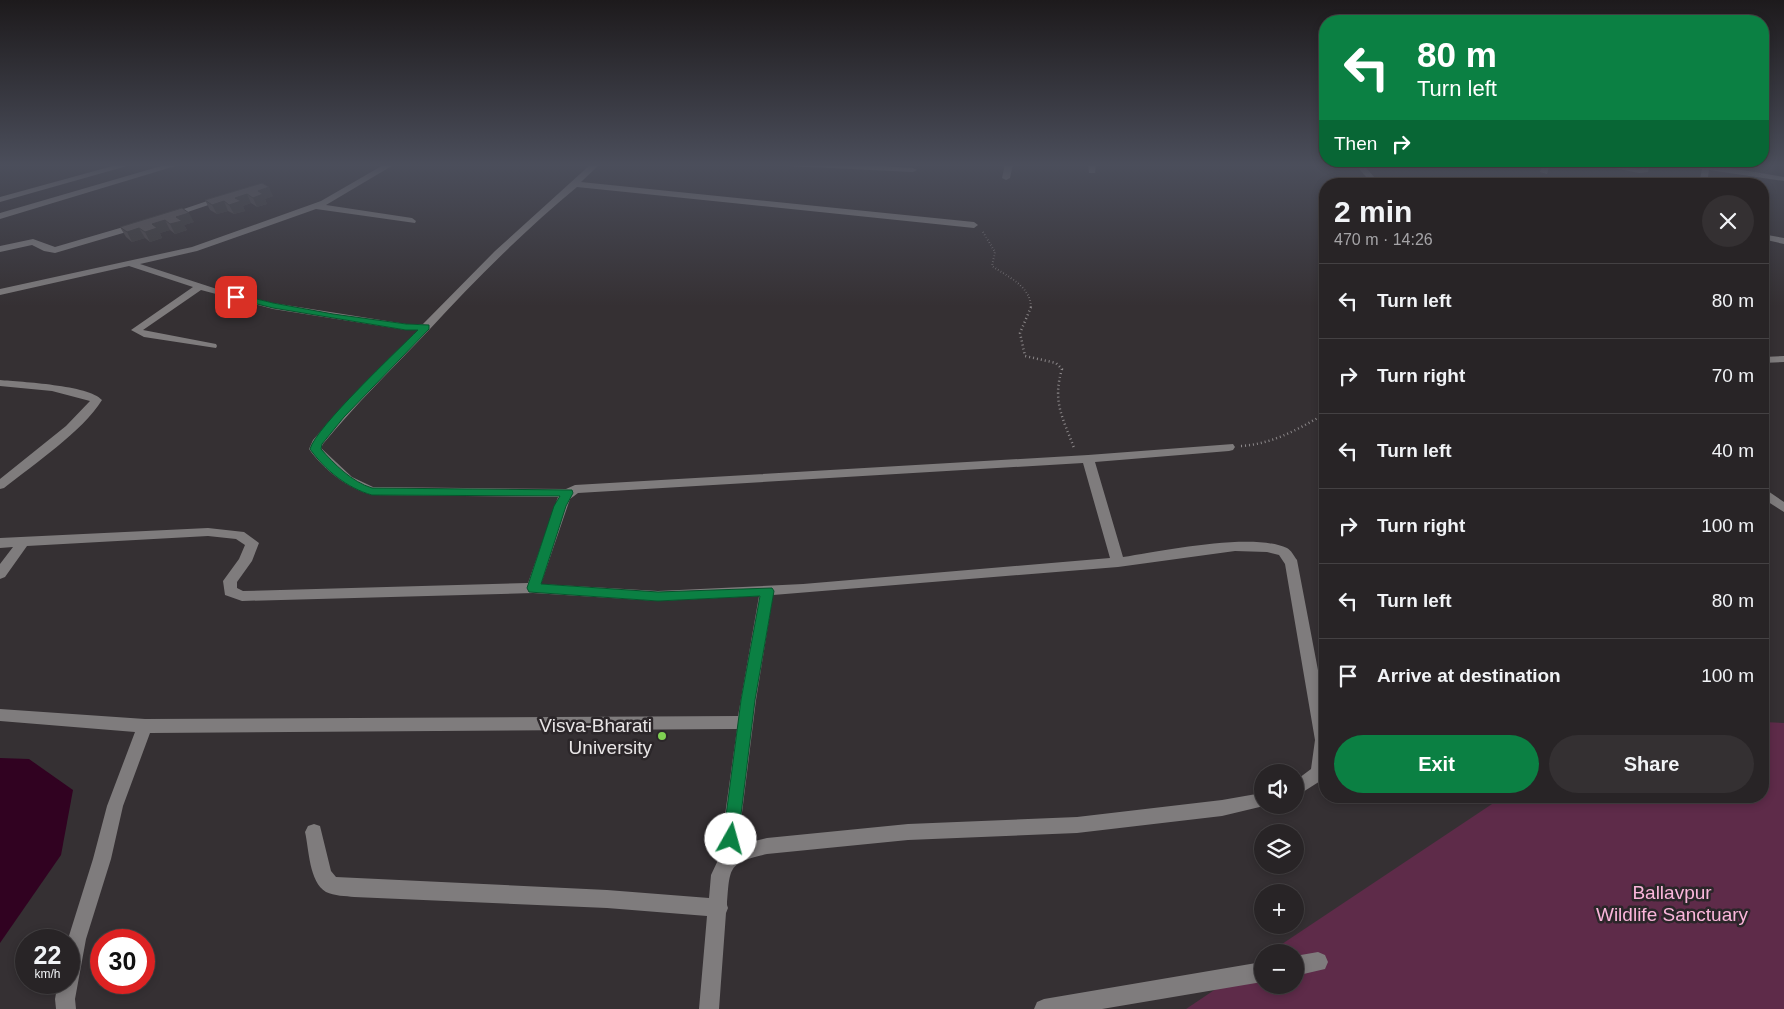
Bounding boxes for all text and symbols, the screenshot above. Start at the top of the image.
icon: left [1334,35,1399,100]
text: 80 m [1417,35,1497,74]
text: Turn left [1417,76,1497,101]
icon: right [1387,130,1415,158]
text: Then [1334,133,1377,154]
text: 2 min [1334,195,1412,228]
button: close [1702,195,1754,247]
text: 470 m · 14:26 [1334,231,1433,248]
pin [215,276,257,318]
icon: arrive [222,283,250,311]
icon: left [1334,287,1362,315]
text: Turn left [1377,290,1452,311]
text: 80 m [1712,290,1754,311]
icon: right [1334,362,1362,390]
text: Turn right [1377,365,1465,386]
text: 70 m [1712,365,1754,386]
icon: left [1334,437,1362,465]
text: Turn left [1377,440,1452,461]
text: 40 m [1712,440,1754,461]
icon: right [1334,512,1362,540]
text: Turn right [1377,515,1465,536]
text: 100 m [1701,515,1754,536]
icon: left [1334,587,1362,615]
text: Turn left [1377,590,1452,611]
text: 80 m [1712,590,1754,611]
icon: arrive [1334,662,1362,690]
text: Arrive at destination [1377,665,1561,686]
text: 100 m [1701,665,1754,686]
place label: Visva-Bharati University [539,715,652,758]
marker: Visva-Bharati University [656,730,668,742]
button: Exit [1334,735,1539,793]
button: Share [1549,735,1754,793]
map controls [1254,764,1304,994]
button: sound [1254,764,1304,814]
position arrow [704,812,756,864]
button: layers [1254,824,1304,874]
park label: Ballavpur Wildlife Sanctuary [1596,882,1749,925]
button: + [1254,884,1304,934]
speed limit sign: 30 [90,929,155,994]
text: 22 [34,941,61,969]
button: − [1254,944,1304,994]
text: km/h [34,967,61,981]

